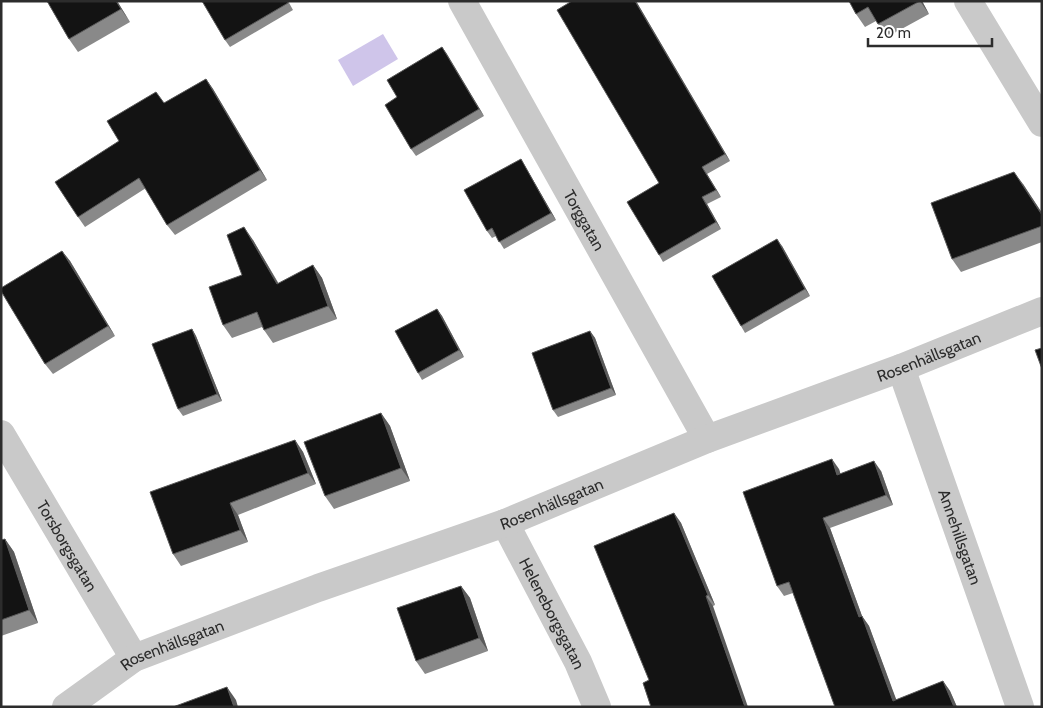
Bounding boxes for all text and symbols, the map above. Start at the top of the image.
scale bar [868,15,992,47]
text: 20 m [876,24,911,42]
street label: Torggatan [560,187,609,254]
street label: Rosenhällsgatan [874,328,984,386]
street label: Rosenhällsgatan [498,474,606,534]
street label: Annehillsgatan [934,487,985,587]
street label: Torsborgsgatan [33,497,101,595]
street label: Heleneborgsgatan [515,555,589,672]
street label: Rosenhällsgatan [117,616,227,675]

